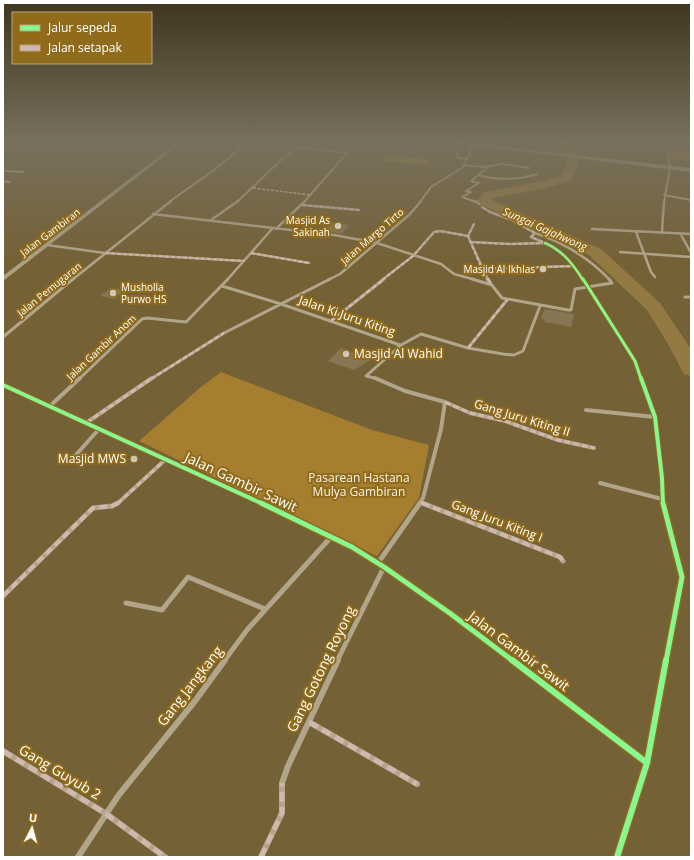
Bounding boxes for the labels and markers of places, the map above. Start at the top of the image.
place label: Masjid As Sakinah [286,213,330,239]
marker: Masjid As Sakinah [333,221,343,231]
place label: Masjid Al Ikhlas [463,262,535,276]
marker: Masjid Al Ikhlas [538,264,548,274]
place label: Musholla Purwo HS [121,280,166,306]
marker: Musholla Purwo HS [108,288,118,298]
place label: Masjid Al Wahid [354,345,443,362]
marker: Masjid Al Wahid [341,349,351,359]
place label: Masjid MWS [58,450,126,467]
marker: Masjid MWS [129,454,139,464]

